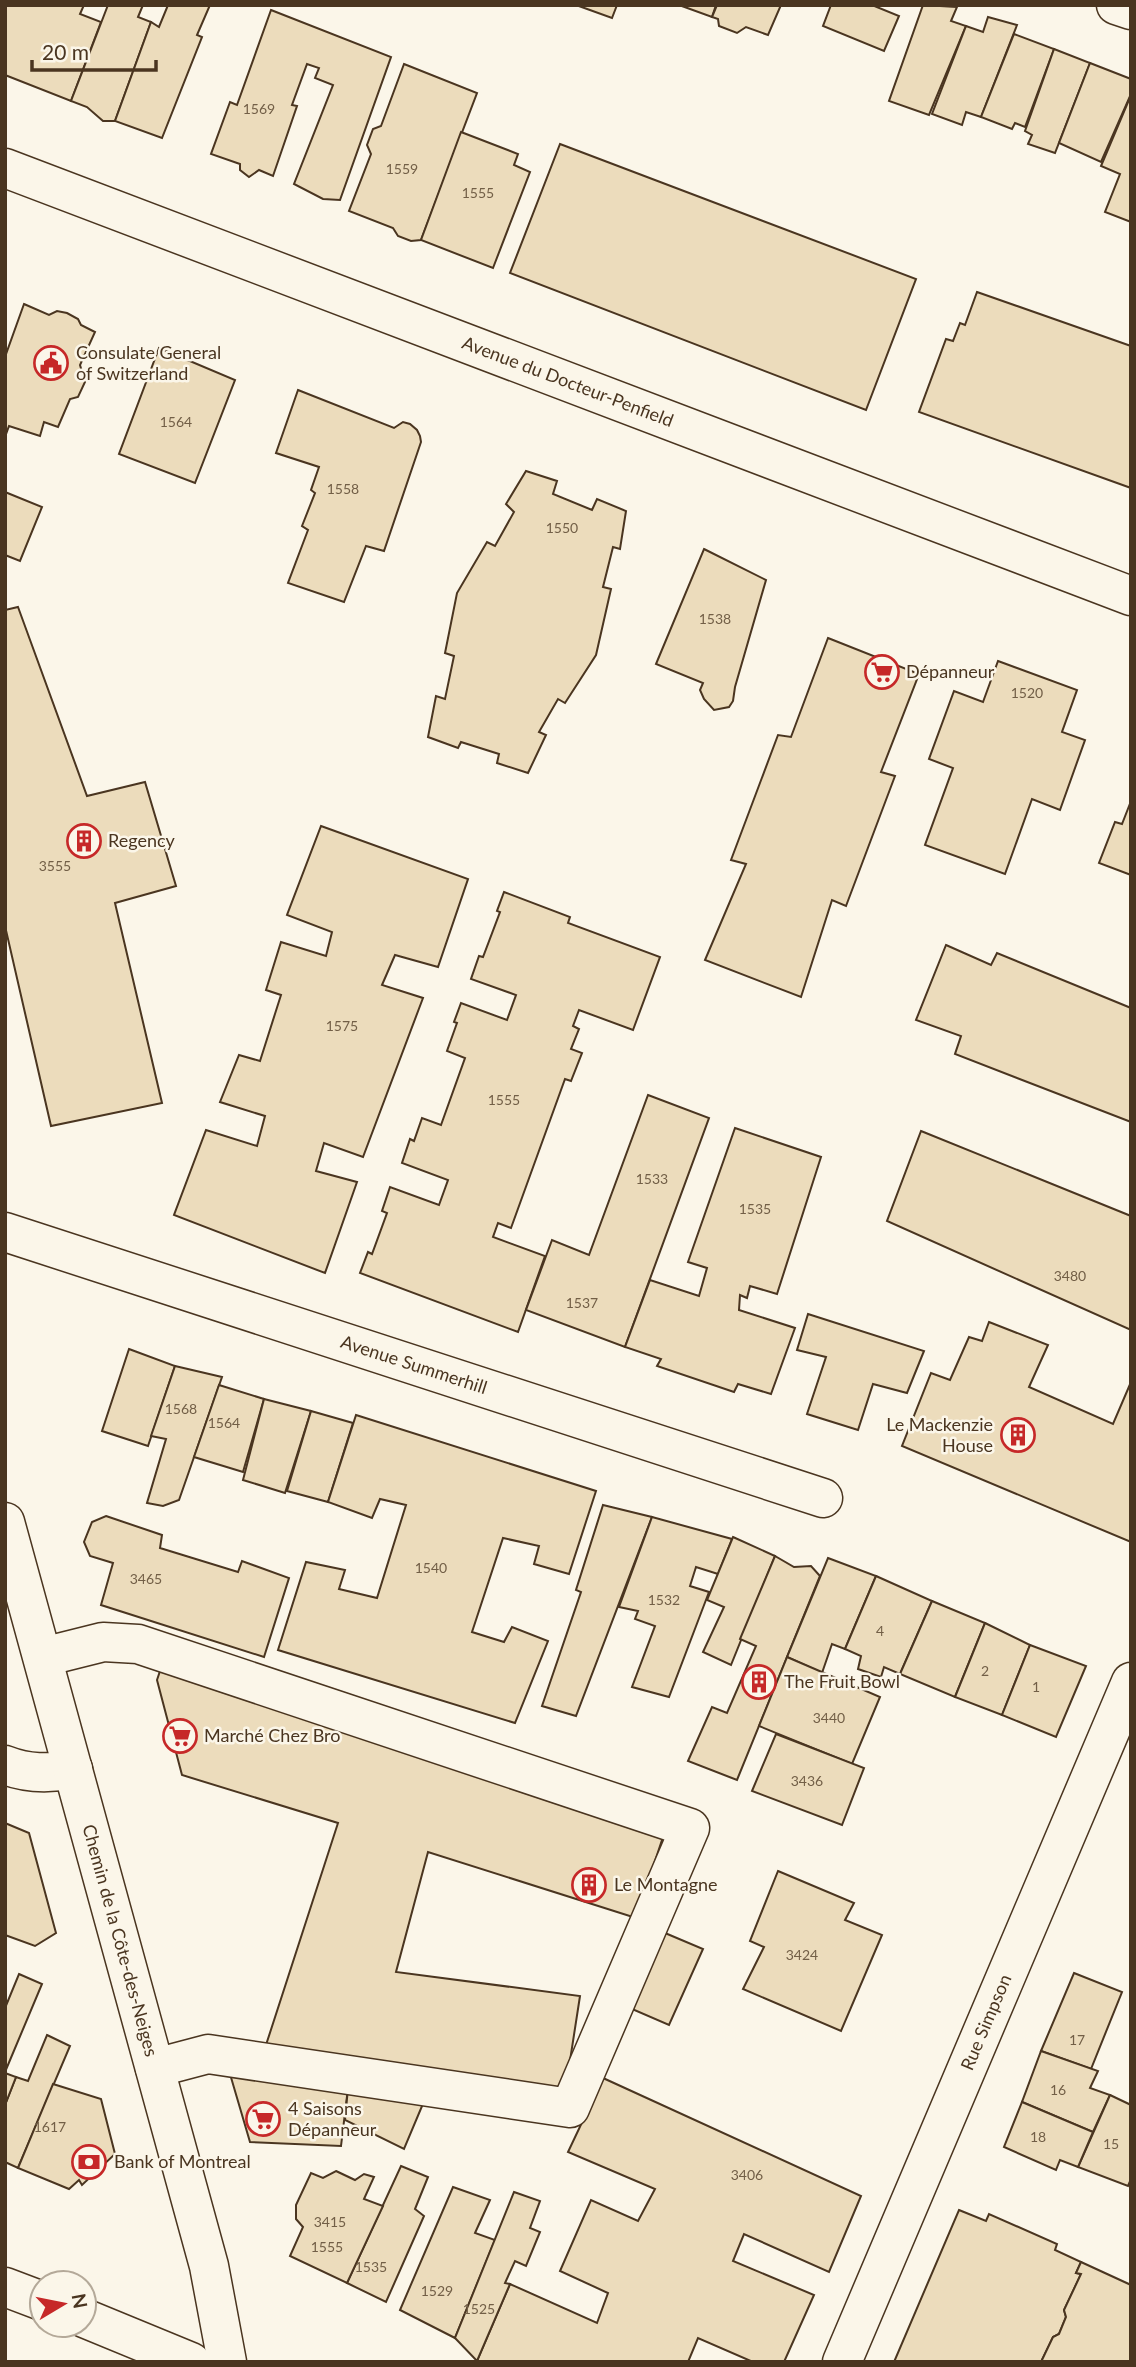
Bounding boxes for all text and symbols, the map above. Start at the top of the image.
scale bar [32,28,156,72]
text: 20 m [42,39,89,64]
house number: 1569 [243,100,275,117]
house number: 1559 [386,160,418,177]
house number: 1555 [462,184,494,201]
street label: Avenue du Docteur-Penfield [459,331,677,431]
place label: Consulate General of Switzerland [76,341,221,384]
public building icon: Consulate General of Switzerland [32,344,70,382]
house number: 1564 [160,413,192,430]
house number: 1558 [327,480,359,497]
house number: 1550 [546,519,578,536]
house number: 1538 [699,610,731,627]
supermarket icon: Dépanneur [863,653,901,691]
place label: Dépanneur [906,660,995,682]
house number: 1520 [1011,684,1043,701]
building icon: Regency [65,822,103,860]
place label: Regency [108,829,176,851]
house number: 3555 [39,857,71,874]
house number: 1575 [326,1017,358,1034]
house number: 1555 [488,1091,520,1108]
house number: 1533 [636,1170,668,1187]
house number: 1535 [739,1200,771,1217]
house number: 3480 [1054,1267,1086,1284]
house number: 1537 [566,1294,598,1311]
street label: Avenue Summerhill [338,1330,490,1398]
house number: 1568 [165,1400,197,1417]
place label: Le Mackenzie House [886,1413,993,1456]
house number: 1564 [208,1414,240,1431]
building icon: Le Mackenzie House [999,1416,1037,1454]
house number: 1540 [415,1559,447,1576]
house number: 3465 [130,1570,162,1587]
house number: 1532 [648,1591,680,1608]
house number: 4 [876,1622,884,1639]
house number: 2 [981,1662,989,1679]
building icon: The Fruit Bowl [740,1663,778,1701]
place label: The Fruit Bowl [784,1670,900,1692]
house number: 1 [1032,1678,1040,1695]
house number: 3440 [813,1709,845,1726]
supermarket icon: Marché Chez Bro [161,1717,199,1755]
place label: Marché Chez Bro [204,1724,340,1746]
house number: 3436 [791,1772,823,1789]
street label: Chemin de la Côte-des-Neiges [78,1822,163,2059]
building icon: Le Montagne [570,1866,608,1904]
place label: Le Montagne [614,1873,718,1895]
house number: 3424 [786,1946,818,1963]
street label: Rue Simpson [955,1971,1015,2073]
house number: 17 [1069,2031,1085,2048]
house number: 16 [1050,2081,1066,2098]
place label: 4 Saisons Dépanneur [288,2097,377,2140]
supermarket icon: 4 Saisons Dépanneur [244,2100,282,2138]
house number: 1617 [34,2118,66,2135]
house number: 18 [1030,2128,1046,2145]
house number: 15 [1103,2135,1119,2152]
bank icon: Bank of Montreal [70,2143,108,2181]
place label: Bank of Montreal [114,2150,251,2172]
house number: 3406 [731,2166,763,2183]
house number: 3415 [314,2213,346,2230]
house number: 1555 [311,2238,343,2255]
house number: 1535 [355,2258,387,2275]
north arrow [28,2269,98,2339]
house number: 1529 [421,2282,453,2299]
text: N [68,2292,93,2310]
house number: 1525 [463,2300,495,2317]

